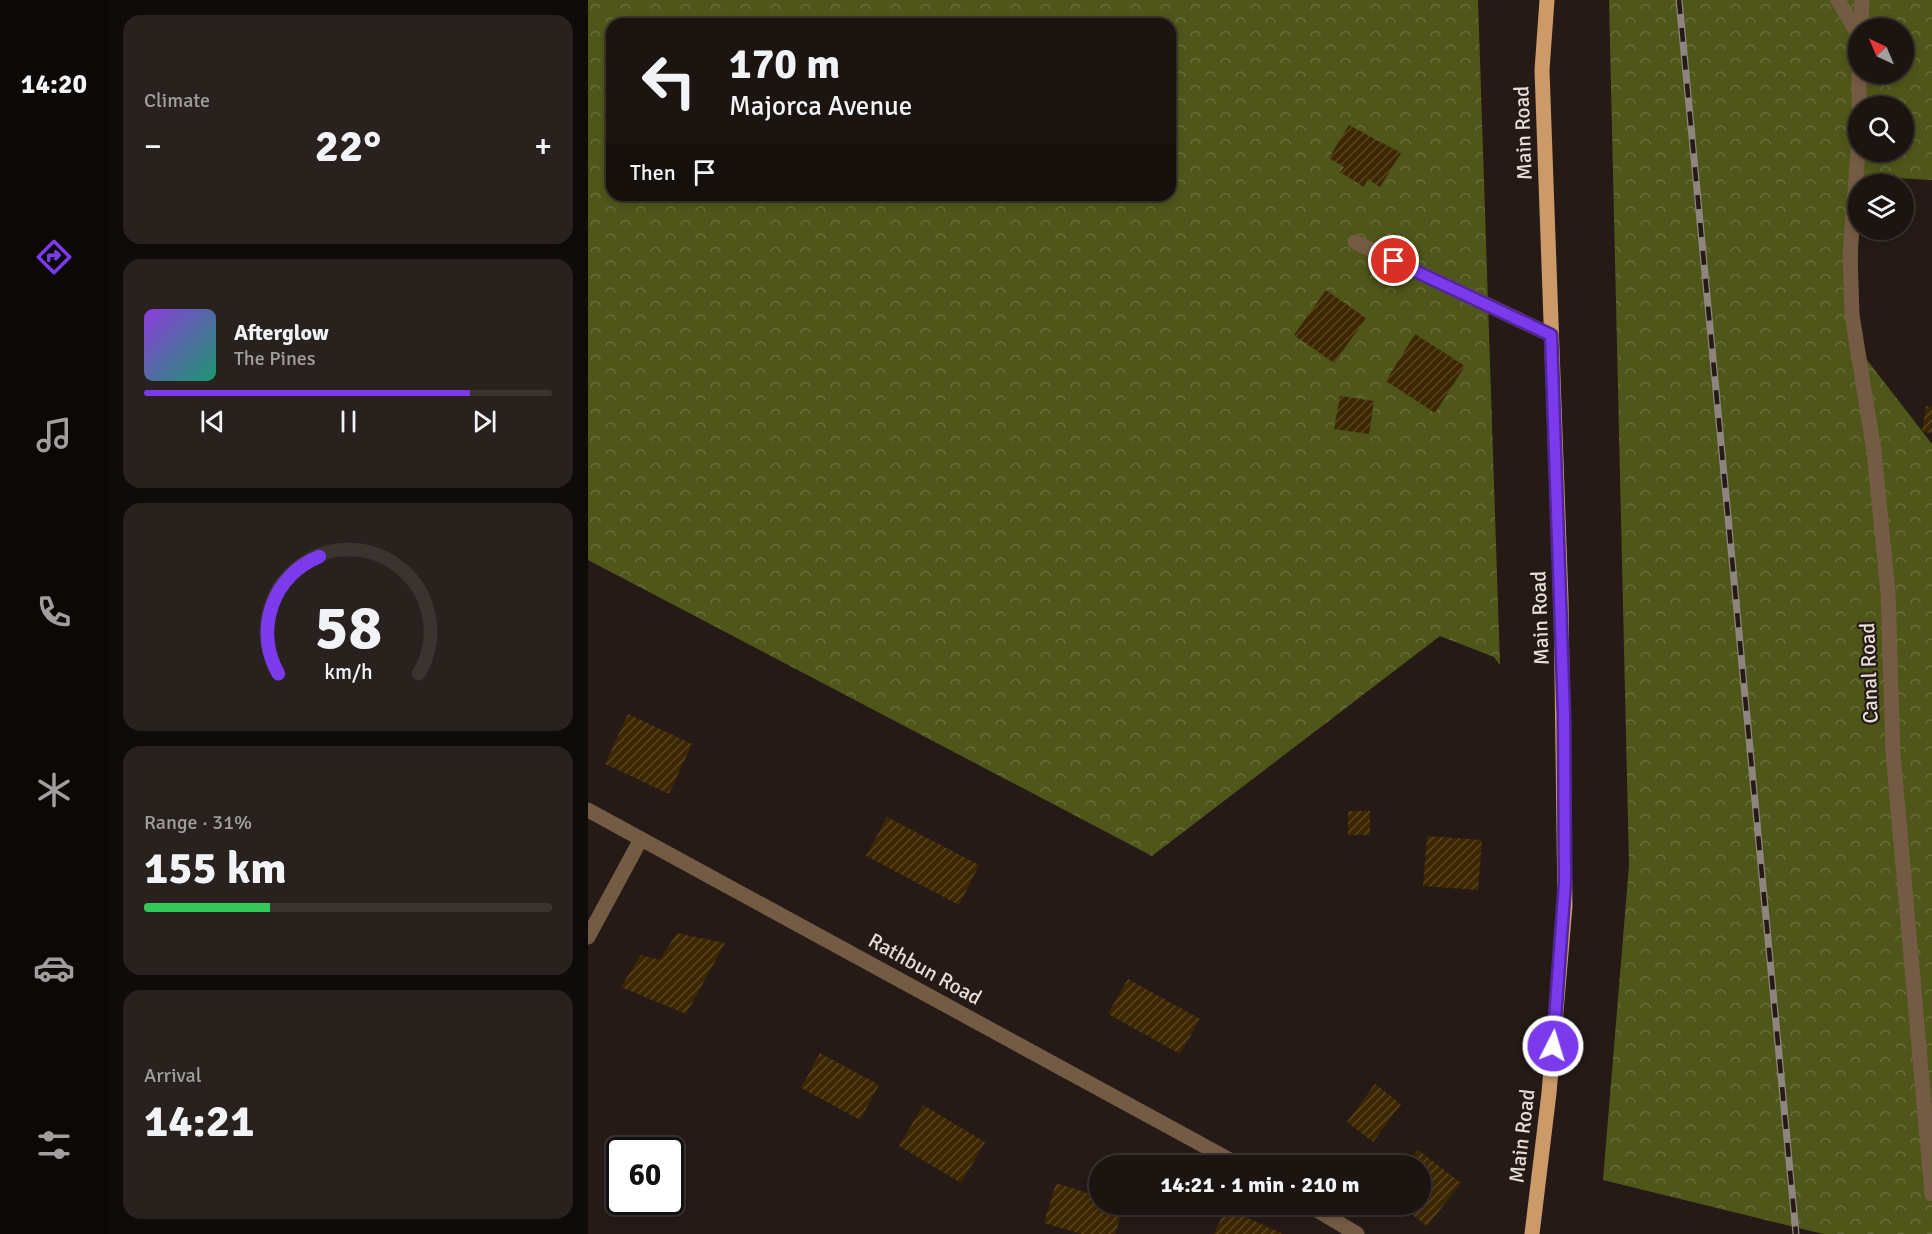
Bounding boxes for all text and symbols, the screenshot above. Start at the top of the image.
north arrow [1848,18,1914,84]
map controls [1848,18,1914,240]
text: 170 m [729,39,840,90]
icon: left [630,42,708,120]
text: 14:20 [21,68,87,101]
street label: Main Road [1508,85,1538,181]
text: Climate [144,88,210,113]
text: Majorca Avenue [729,90,912,123]
button: search [1848,96,1914,162]
text: 22° [315,119,381,174]
text: − [144,126,162,167]
text: + [534,126,552,167]
icon: arrive [688,156,721,189]
text: Then [630,159,676,186]
button: layers [1848,174,1914,240]
pin [1368,235,1419,286]
icon: directions [33,236,75,278]
icon: arrive [1377,244,1410,277]
text: Afterglow [234,319,329,346]
text: The Pines [234,346,316,371]
icon: previous [196,405,229,438]
icon: pause [332,405,365,438]
icon: next [468,405,501,438]
icon: music [33,414,75,456]
street label: Main Road [1525,570,1555,666]
text: 58 [314,589,382,666]
icon: phone [33,591,75,633]
street label: Canal Road [1854,622,1884,724]
text: km/h [324,659,372,685]
icon: climate [33,769,75,811]
text: Range · 31% [144,810,252,835]
text: 155 km [144,841,287,896]
street label: Rathbun Road [864,927,986,1011]
icon: car [33,947,75,989]
position arrow [1521,1014,1585,1078]
text: Arrival [144,1063,202,1088]
street label: Main Road [1503,1088,1541,1184]
text: 14:21 [144,1094,254,1149]
icon: filters [33,1124,75,1166]
speed limit sign: 60 [606,1137,684,1215]
text: 14:21 · 1 min · 210 m [1160,1171,1360,1198]

